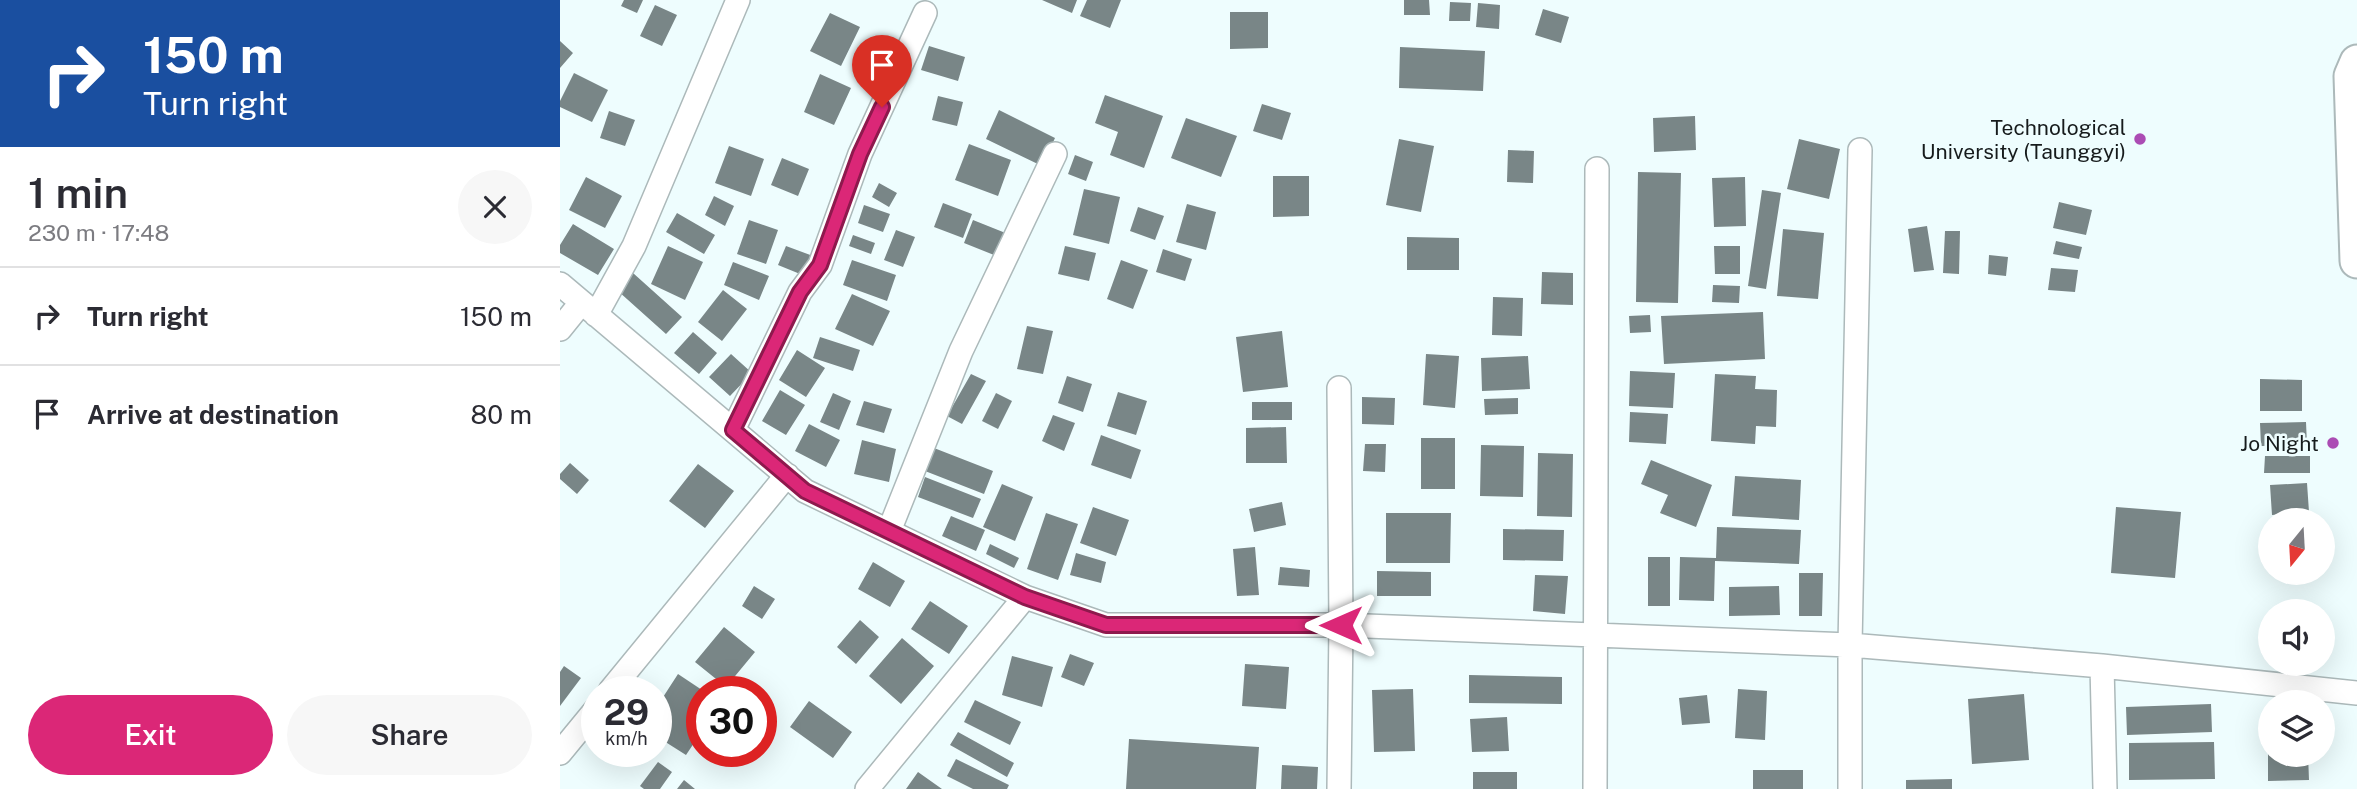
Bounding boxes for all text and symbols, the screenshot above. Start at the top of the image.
text: 150 m [143,26,284,84]
icon: right [28,28,119,119]
pin [852,35,912,107]
icon: arrive [863,46,901,84]
text: Turn right [143,85,288,122]
place label: Technological University (Taunggyi) [1921,115,2126,164]
marker: Technological University (Taunggyi) [2132,131,2148,147]
text: 1 min [28,168,128,217]
button: close [458,170,532,244]
text: 230 m · 17:48 [28,219,169,246]
icon: right [28,297,66,335]
text: Turn right [87,301,209,332]
text: 150 m [460,301,532,332]
icon: arrive [28,395,66,433]
text: Arrive at destination [87,399,339,430]
text: 80 m [471,399,532,430]
place label: Jo Night [2240,431,2319,456]
marker: Jo Night [2325,435,2341,451]
north arrow [2258,508,2334,584]
map controls [2258,508,2335,767]
position arrow [1304,588,1378,662]
button: sound [2258,599,2335,676]
speed limit sign: 30 [686,676,777,767]
button: layers [2258,690,2335,767]
text: 29 [604,692,649,733]
button: Exit [28,695,273,775]
button: Share [287,695,532,775]
text: km/h [605,728,648,749]

